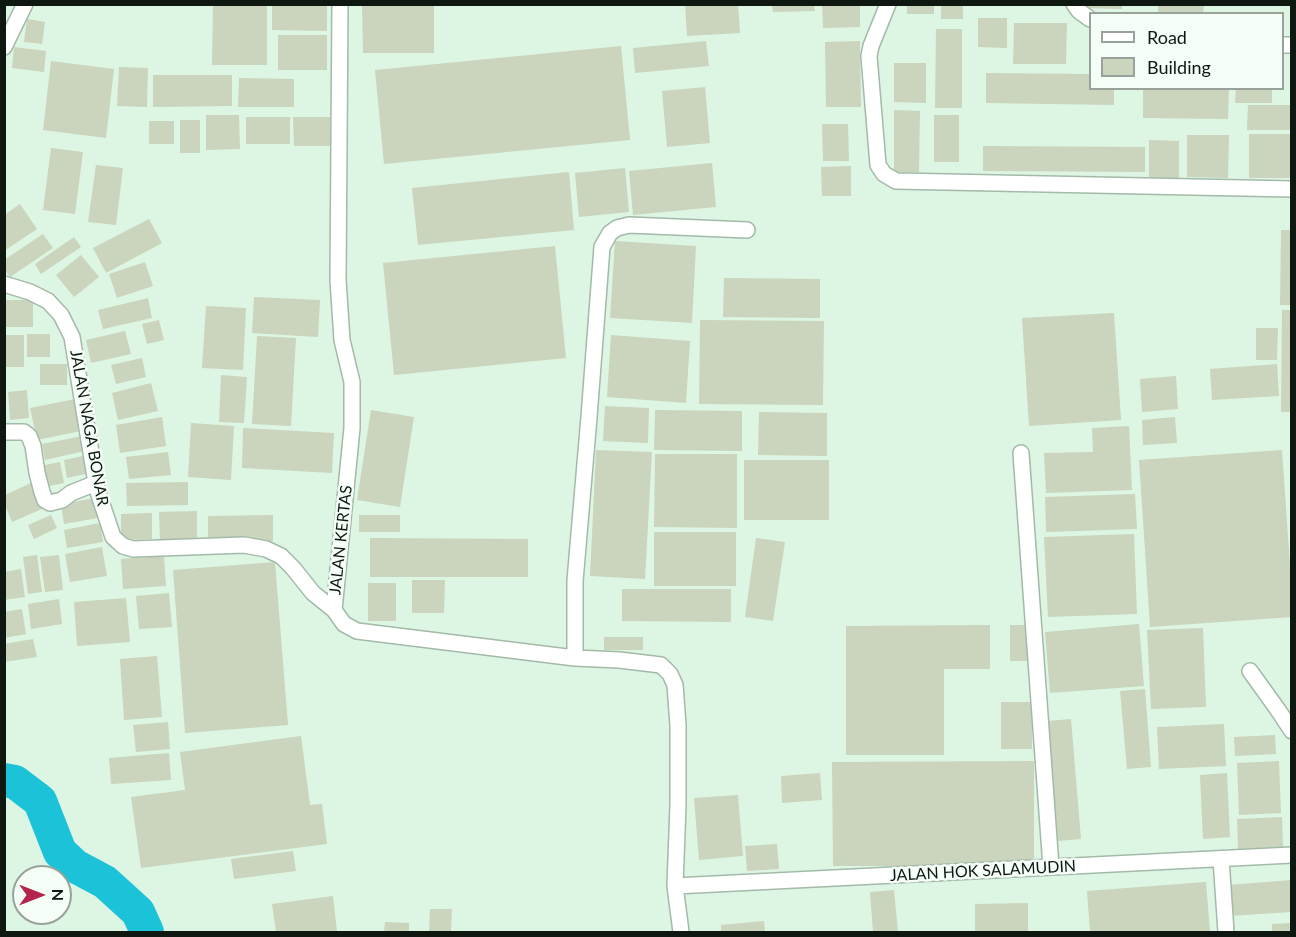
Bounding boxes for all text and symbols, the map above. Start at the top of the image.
legend [1089,12,1284,90]
text: Road [1147,26,1187,48]
text: Building [1147,56,1211,78]
street label: JALAN NAGA BONAR [66,348,112,508]
street label: JALAN KERTAS [326,484,356,596]
street label: JALAN HOK SALAMUDIN [889,857,1077,885]
north arrow [12,865,72,925]
text: N [49,889,68,901]

